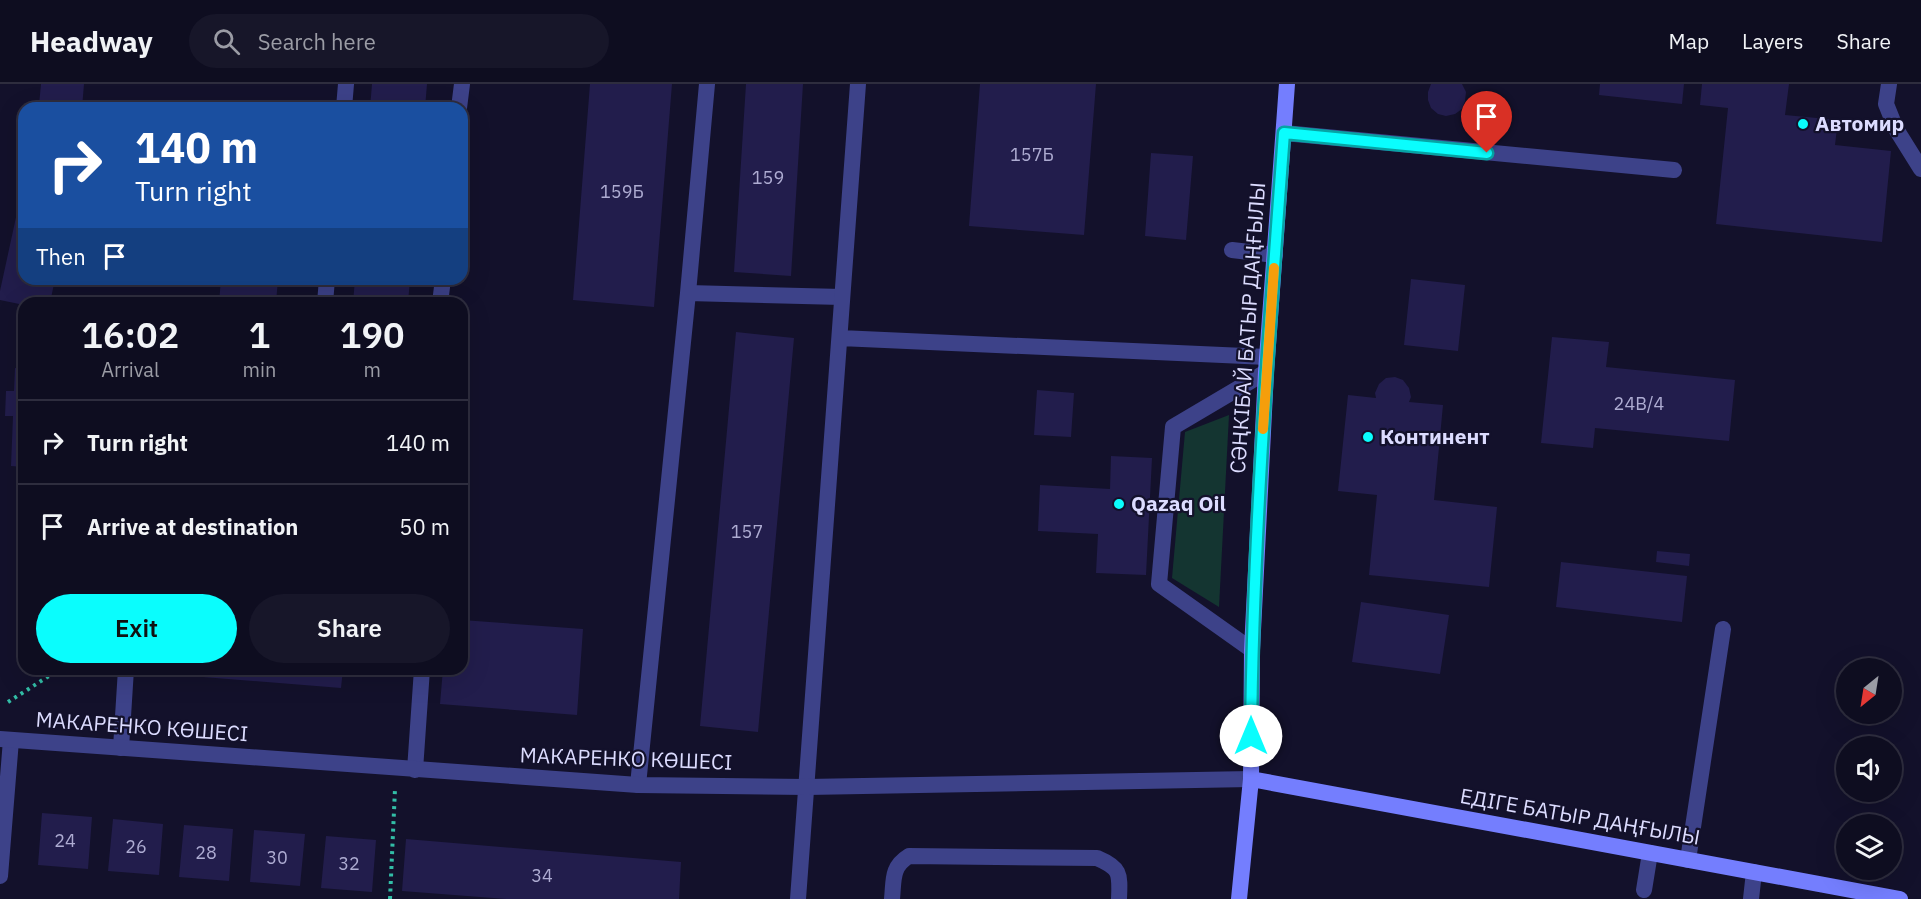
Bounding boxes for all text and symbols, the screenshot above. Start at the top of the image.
search box [189,14,609,68]
text: Headway [30,23,153,60]
icon: search [210,25,243,58]
text: Search here [258,27,376,56]
text: Map [1669,27,1709,55]
text: Layers [1742,27,1804,55]
text: Share [1837,27,1891,55]
pin [1461,91,1512,153]
icon: arrive [1470,100,1503,133]
place label: Автомир [1815,109,1904,137]
marker: Автомир [1796,117,1810,131]
text: 140 m [135,120,258,175]
icon: right [36,126,114,204]
house number: 157Б [1010,143,1054,166]
house number: 159 [752,166,784,189]
text: Turn right [135,173,252,208]
house number: 159Б [600,180,644,203]
street label: СӘҢКІБАЙ БАТЫР ДАҢҒЫЛЫ [1223,181,1271,474]
icon: arrive [98,240,131,273]
text: Then [36,242,86,271]
text: 16:02 [81,311,179,358]
text: 1 [249,311,270,358]
text: 190 [340,311,405,358]
text: Arrival [101,356,159,383]
text: min [243,356,276,383]
text: m [363,356,381,383]
house number: 24В/4 [1614,392,1665,415]
place label: Континент [1380,422,1490,450]
icon: right [36,426,69,459]
text: Turn right [87,428,188,457]
text: 140 m [386,428,450,457]
marker: Континент [1361,430,1375,444]
place label: Qazaq Oil [1131,489,1226,517]
marker: Qazaq Oil [1112,497,1126,511]
icon: arrive [36,510,69,543]
text: Arrive at destination [87,512,298,541]
text: 50 m [399,512,450,541]
house number: 157 [731,520,763,543]
button: Exit [36,594,237,663]
button: Share [249,594,450,663]
north arrow [1836,658,1902,724]
map controls [1836,658,1902,880]
position arrow [1219,704,1283,768]
street label: МАКАРЕНКО КӨШЕСІ [35,705,249,747]
button: sound [1836,736,1902,802]
street label: МАКАРЕНКО КӨШЕСІ [519,740,733,776]
street label: ЕДІГЕ БАТЫР ДАҢҒЫЛЫ [1458,781,1702,851]
button: layers [1836,814,1902,880]
house number: 24 [54,829,76,852]
house number: 26 [125,835,147,858]
house number: 28 [195,841,217,864]
house number: 30 [266,846,288,869]
house number: 32 [338,852,360,875]
house number: 34 [531,864,553,887]

